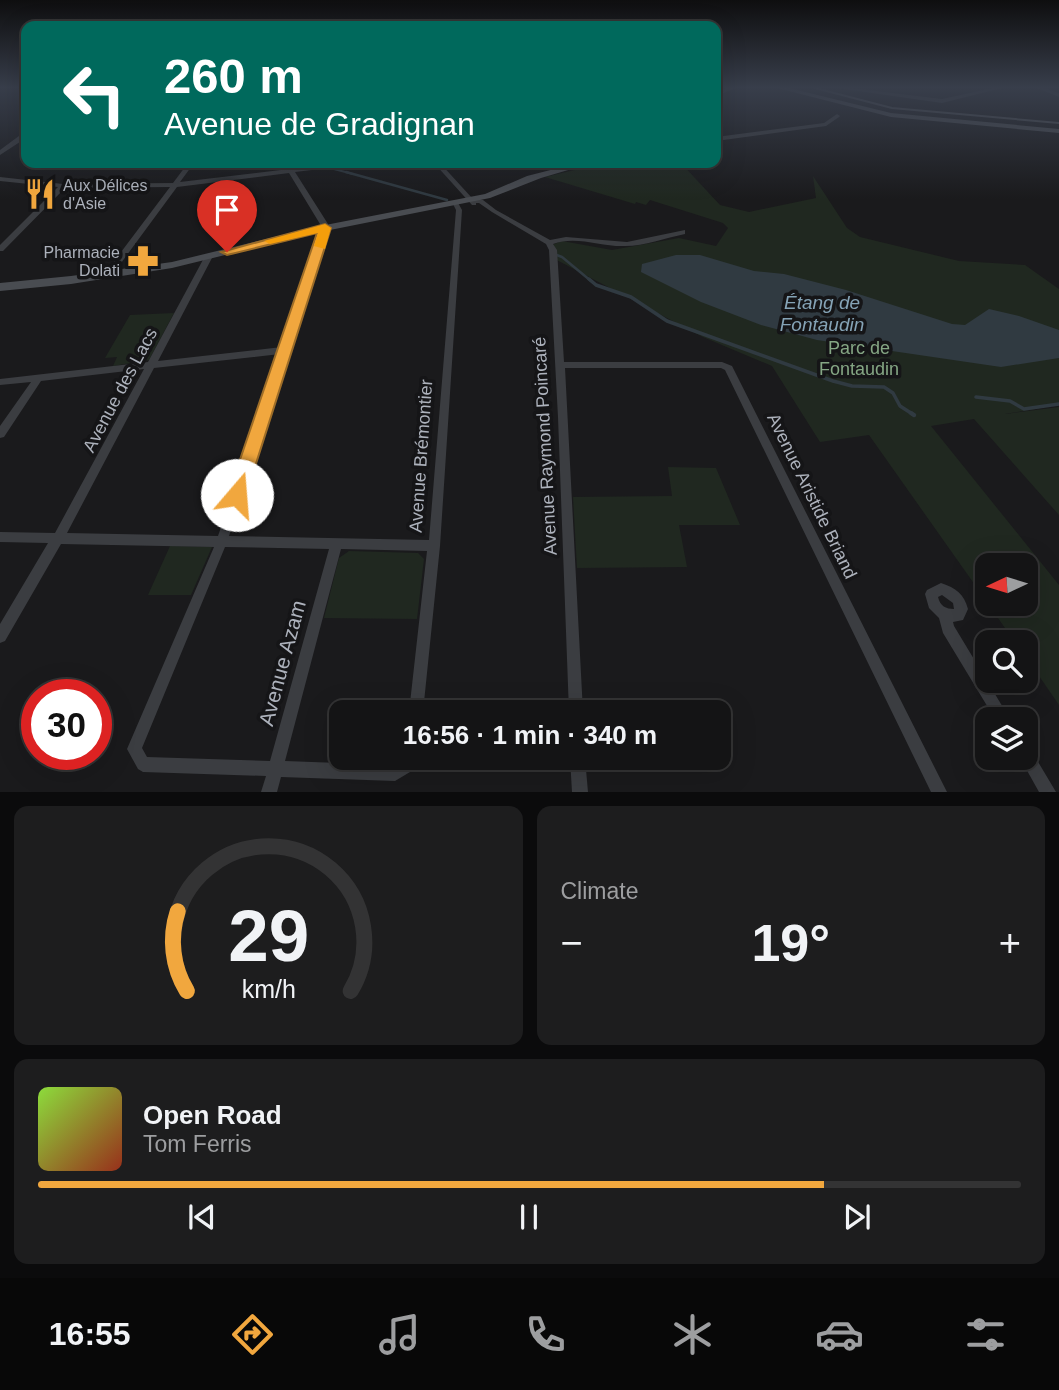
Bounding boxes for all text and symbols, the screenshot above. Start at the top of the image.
icon: left [49,49,140,140]
text: 260 m [164,49,303,103]
text: Avenue de Gradignan [164,106,475,142]
restaurant icon: Aux Délices d'Asie [23,177,57,211]
place label: Aux Délices d'Asie [63,177,147,212]
pin [197,180,257,252]
icon: arrive [208,191,246,229]
place label: Pharmacie Dolati [44,244,120,279]
pharmacy icon: Pharmacie Dolati [126,244,160,278]
water label: Étang de Fontaudin [780,292,864,335]
street label: Avenue des Lacs [79,324,161,456]
street label: Avenue Raymond Poincaré [529,336,561,556]
park label: Parc de Fontaudin [819,338,899,379]
street label: Avenue Brémontier [406,379,436,533]
street label: Avenue Aristide Briand [763,410,861,582]
position arrow [200,458,274,532]
north arrow [975,553,1038,616]
map controls [975,553,1038,770]
street label: Avenue Azam [254,598,310,728]
button: search [975,630,1038,693]
speed limit sign: 30 [21,679,112,770]
button: layers [975,707,1038,770]
text: 16:56 · 1 min · 340 m [403,720,657,750]
text: Climate [561,878,638,904]
text: 29 [228,896,309,977]
text: 19° [751,914,830,972]
text: − [561,922,583,964]
text: + [999,922,1021,964]
text: km/h [241,975,295,1003]
text: Open Road [143,1100,282,1130]
text: Tom Ferris [143,1131,252,1157]
icon: previous [183,1198,221,1236]
icon: pause [510,1198,548,1236]
icon: next [838,1198,876,1236]
icon: directions [228,1310,277,1359]
icon: music [375,1310,424,1359]
icon: phone [521,1310,570,1359]
icon: climate [668,1310,717,1359]
icon: car [815,1310,864,1359]
icon: filters [961,1310,1010,1359]
text: 16:55 [49,1316,131,1352]

